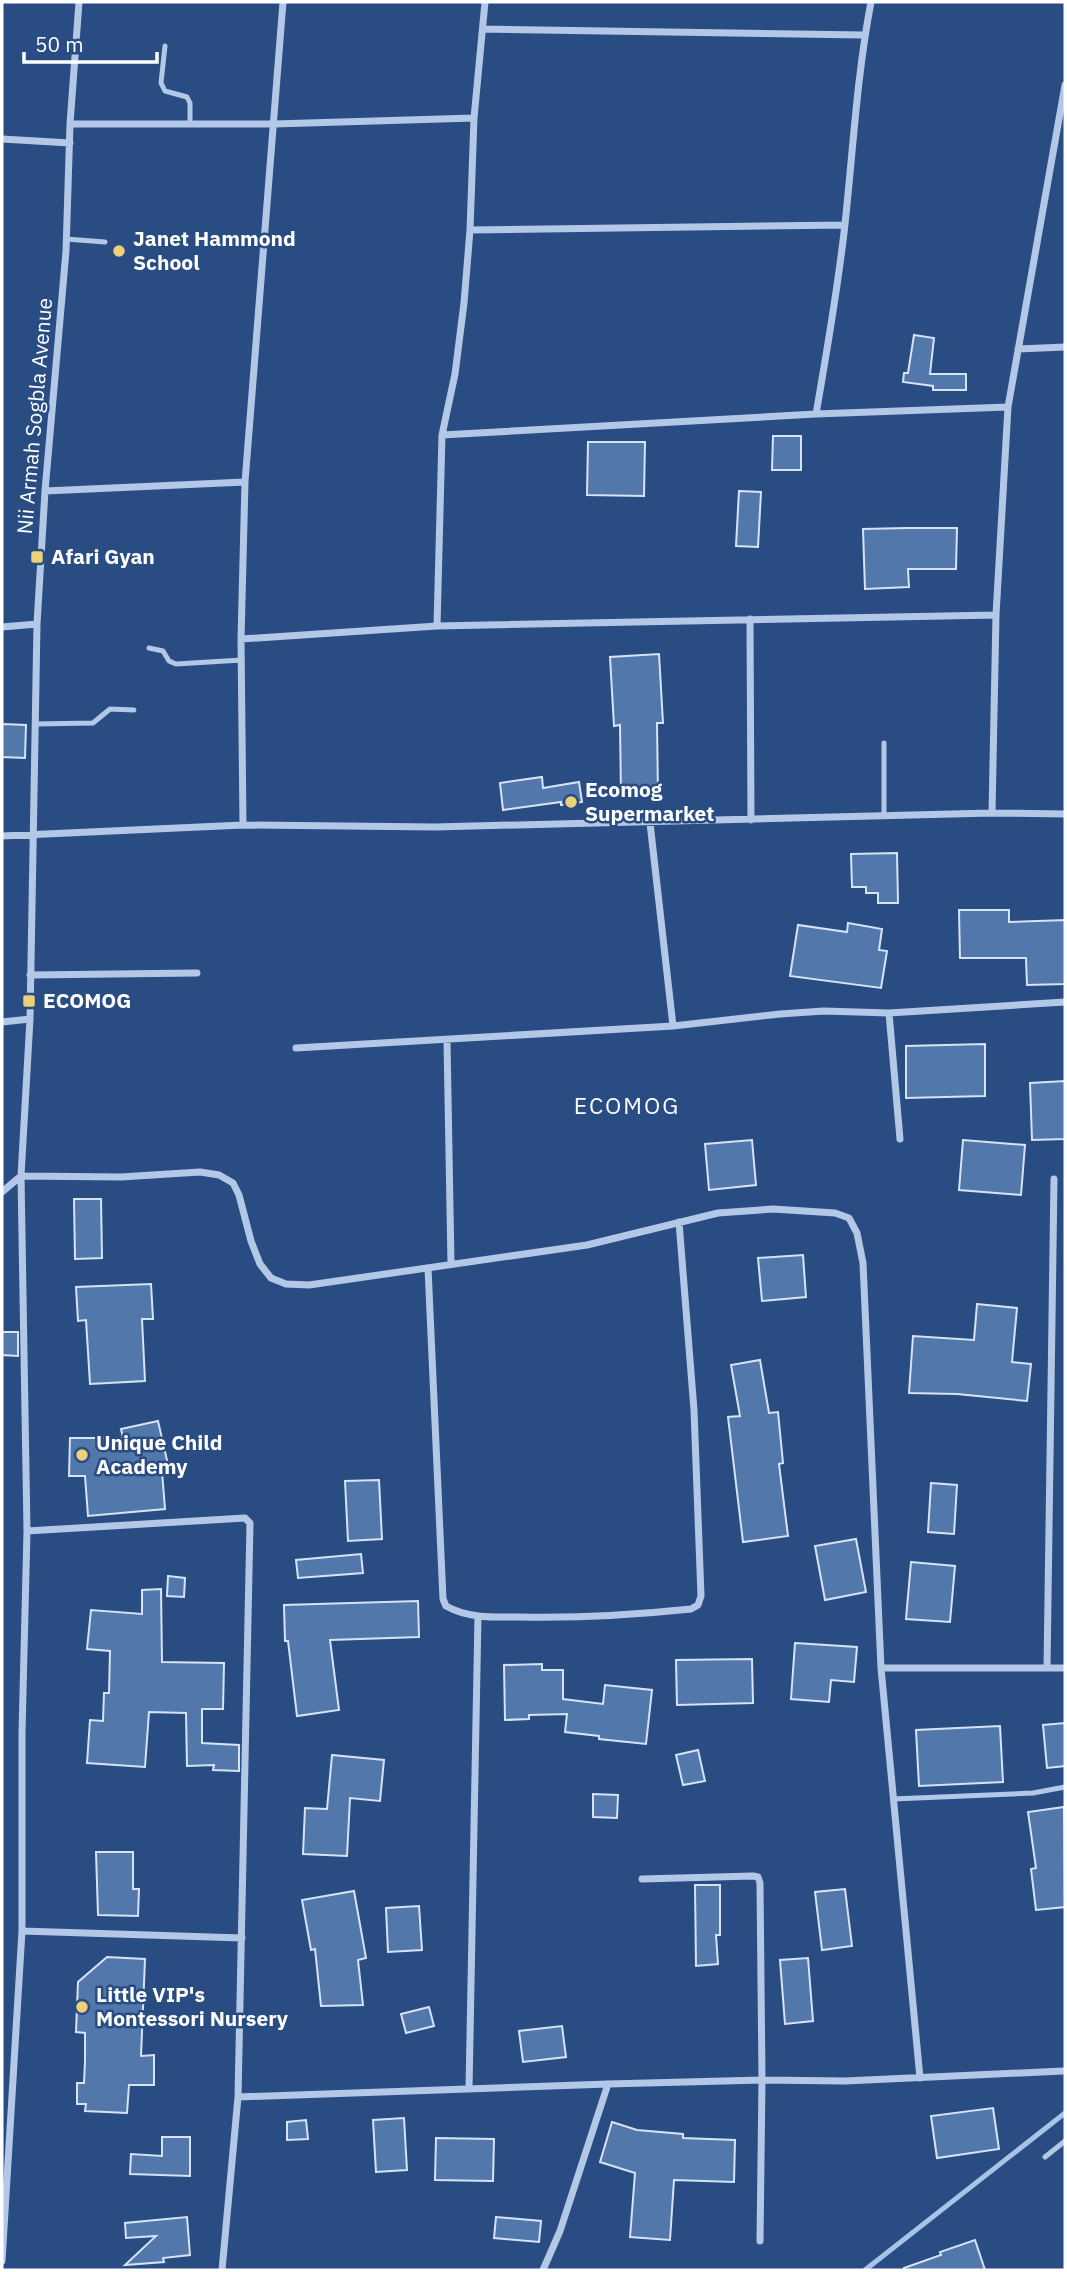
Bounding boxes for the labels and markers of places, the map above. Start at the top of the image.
place label: Janet Hammond School [133,224,296,276]
marker: Janet Hammond School [111,243,127,259]
place label: Afari Gyan [51,542,155,570]
marker: Afari Gyan [29,549,45,565]
place label: Ecomog Supermarket [585,775,714,827]
marker: Ecomog Supermarket [563,794,579,810]
place label: ECOMOG [43,986,131,1014]
marker: ECOMOG [21,993,37,1009]
place label: Unique Child Academy [96,1428,222,1480]
marker: Unique Child Academy [74,1447,90,1463]
place label: Little VIP's Montessori Nursery [96,1980,289,2032]
marker: Little VIP's Montessori Nursery [74,1999,90,2015]

